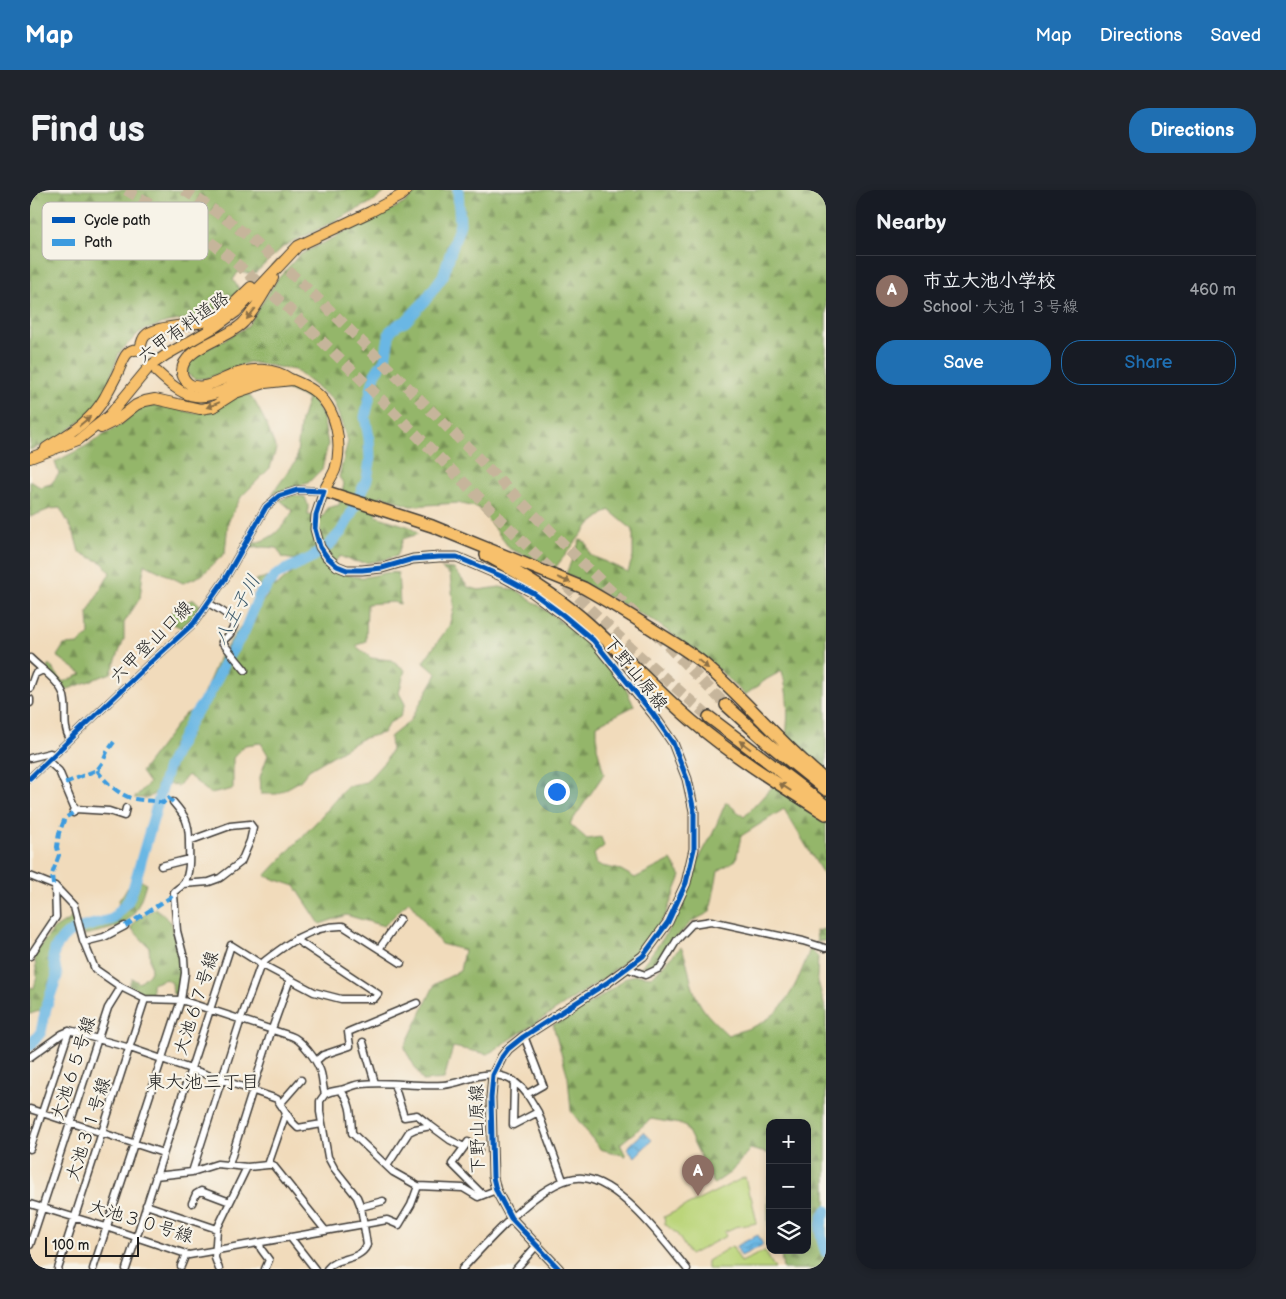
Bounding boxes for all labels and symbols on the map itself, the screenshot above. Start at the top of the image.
legend [42,202,208,260]
text: Cycle path [84,212,151,229]
text: Path [84,234,112,251]
street label: 六甲有料道路 [133,287,233,368]
one-way arrow [245,307,256,320]
one-way arrow [205,401,220,409]
one-way arrow [79,415,92,426]
water label: 八王子川 [209,571,266,649]
one-way arrow [557,577,572,585]
street label: 六甲登山口線 [106,597,197,688]
street label: 下野山原線 [599,632,672,715]
one-way arrow [696,659,709,670]
one-way arrow [738,740,752,750]
your location [544,779,570,805]
one-way arrow [778,783,792,792]
street label: 大池６７号線 [170,949,223,1058]
street label: 大池６５号線 [47,1014,100,1123]
district label: 東大池三丁目 [146,1071,260,1094]
street label: 大池３１号線 [62,1075,115,1184]
street label: 下野山原線 [466,1084,489,1174]
pin: A [682,1155,714,1196]
street label: 大池３０号線 [86,1196,196,1247]
scale bar [45,1234,139,1257]

